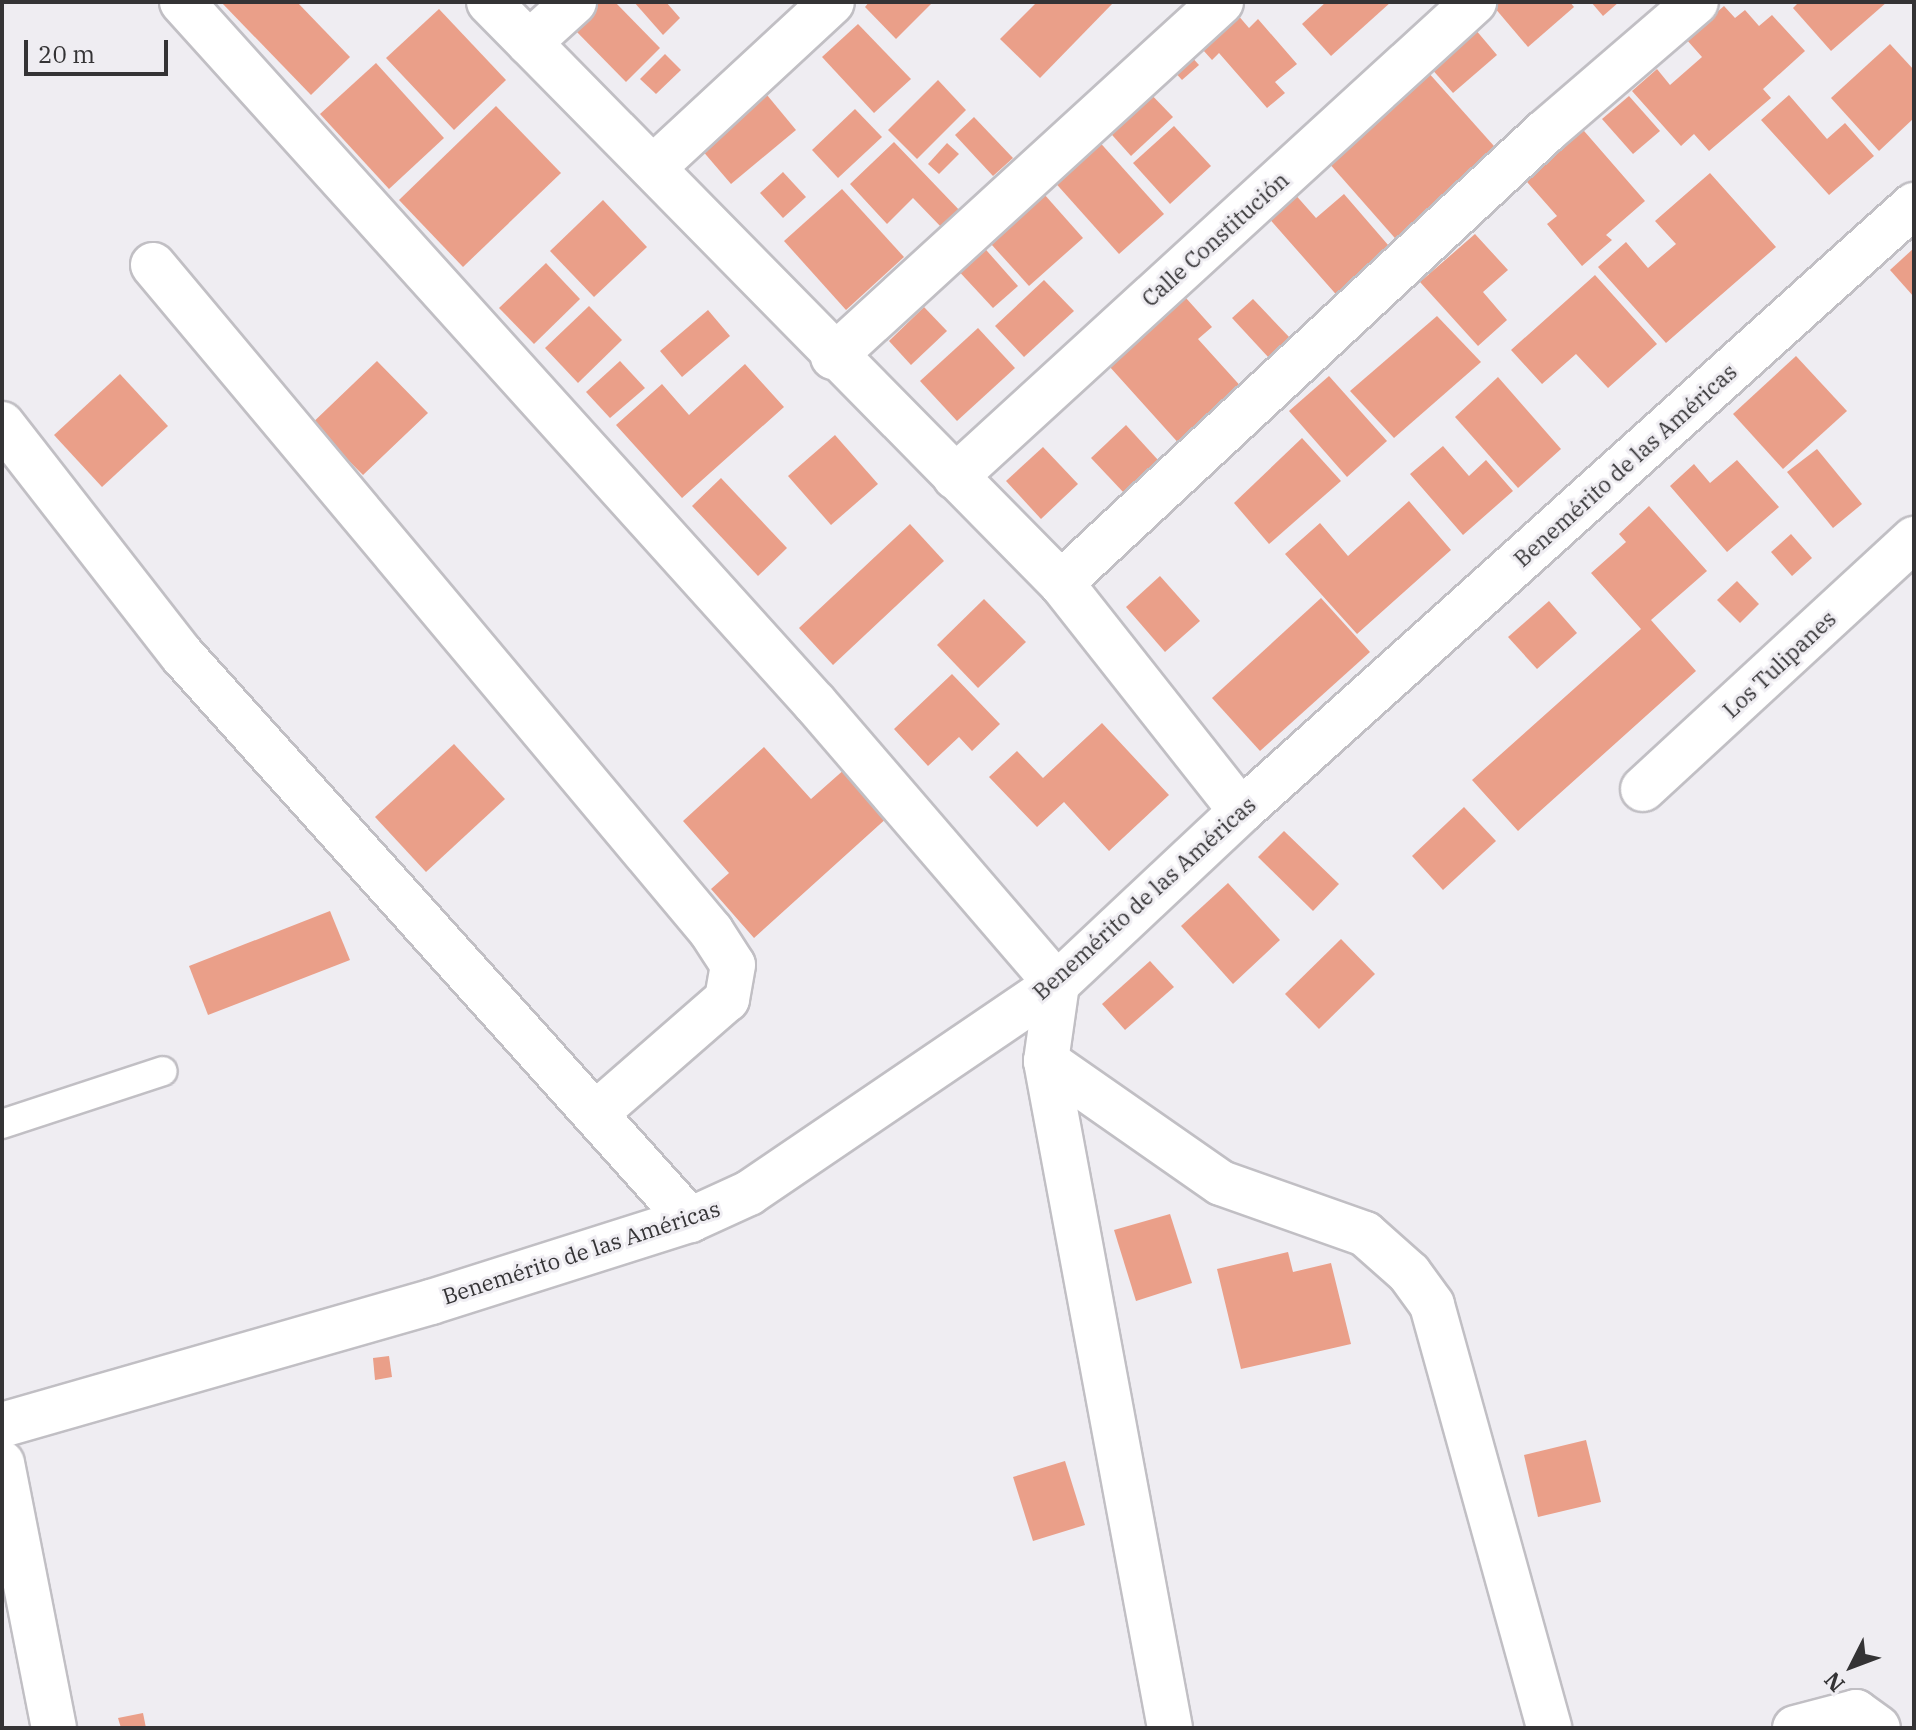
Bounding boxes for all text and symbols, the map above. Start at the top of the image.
scale bar [28,24,172,74]
text: 20 m [38,38,95,70]
street label: Calle Constitución [1136,166,1294,312]
street label: Benemérito de las Américas [1508,358,1742,572]
street label: Los Tulipanes [1717,605,1841,723]
street label: Benemérito de las Américas [1027,791,1261,1005]
street label: Benemérito de las Américas [439,1195,723,1309]
north arrow [1812,1626,1892,1706]
text: N [1817,1666,1850,1699]

